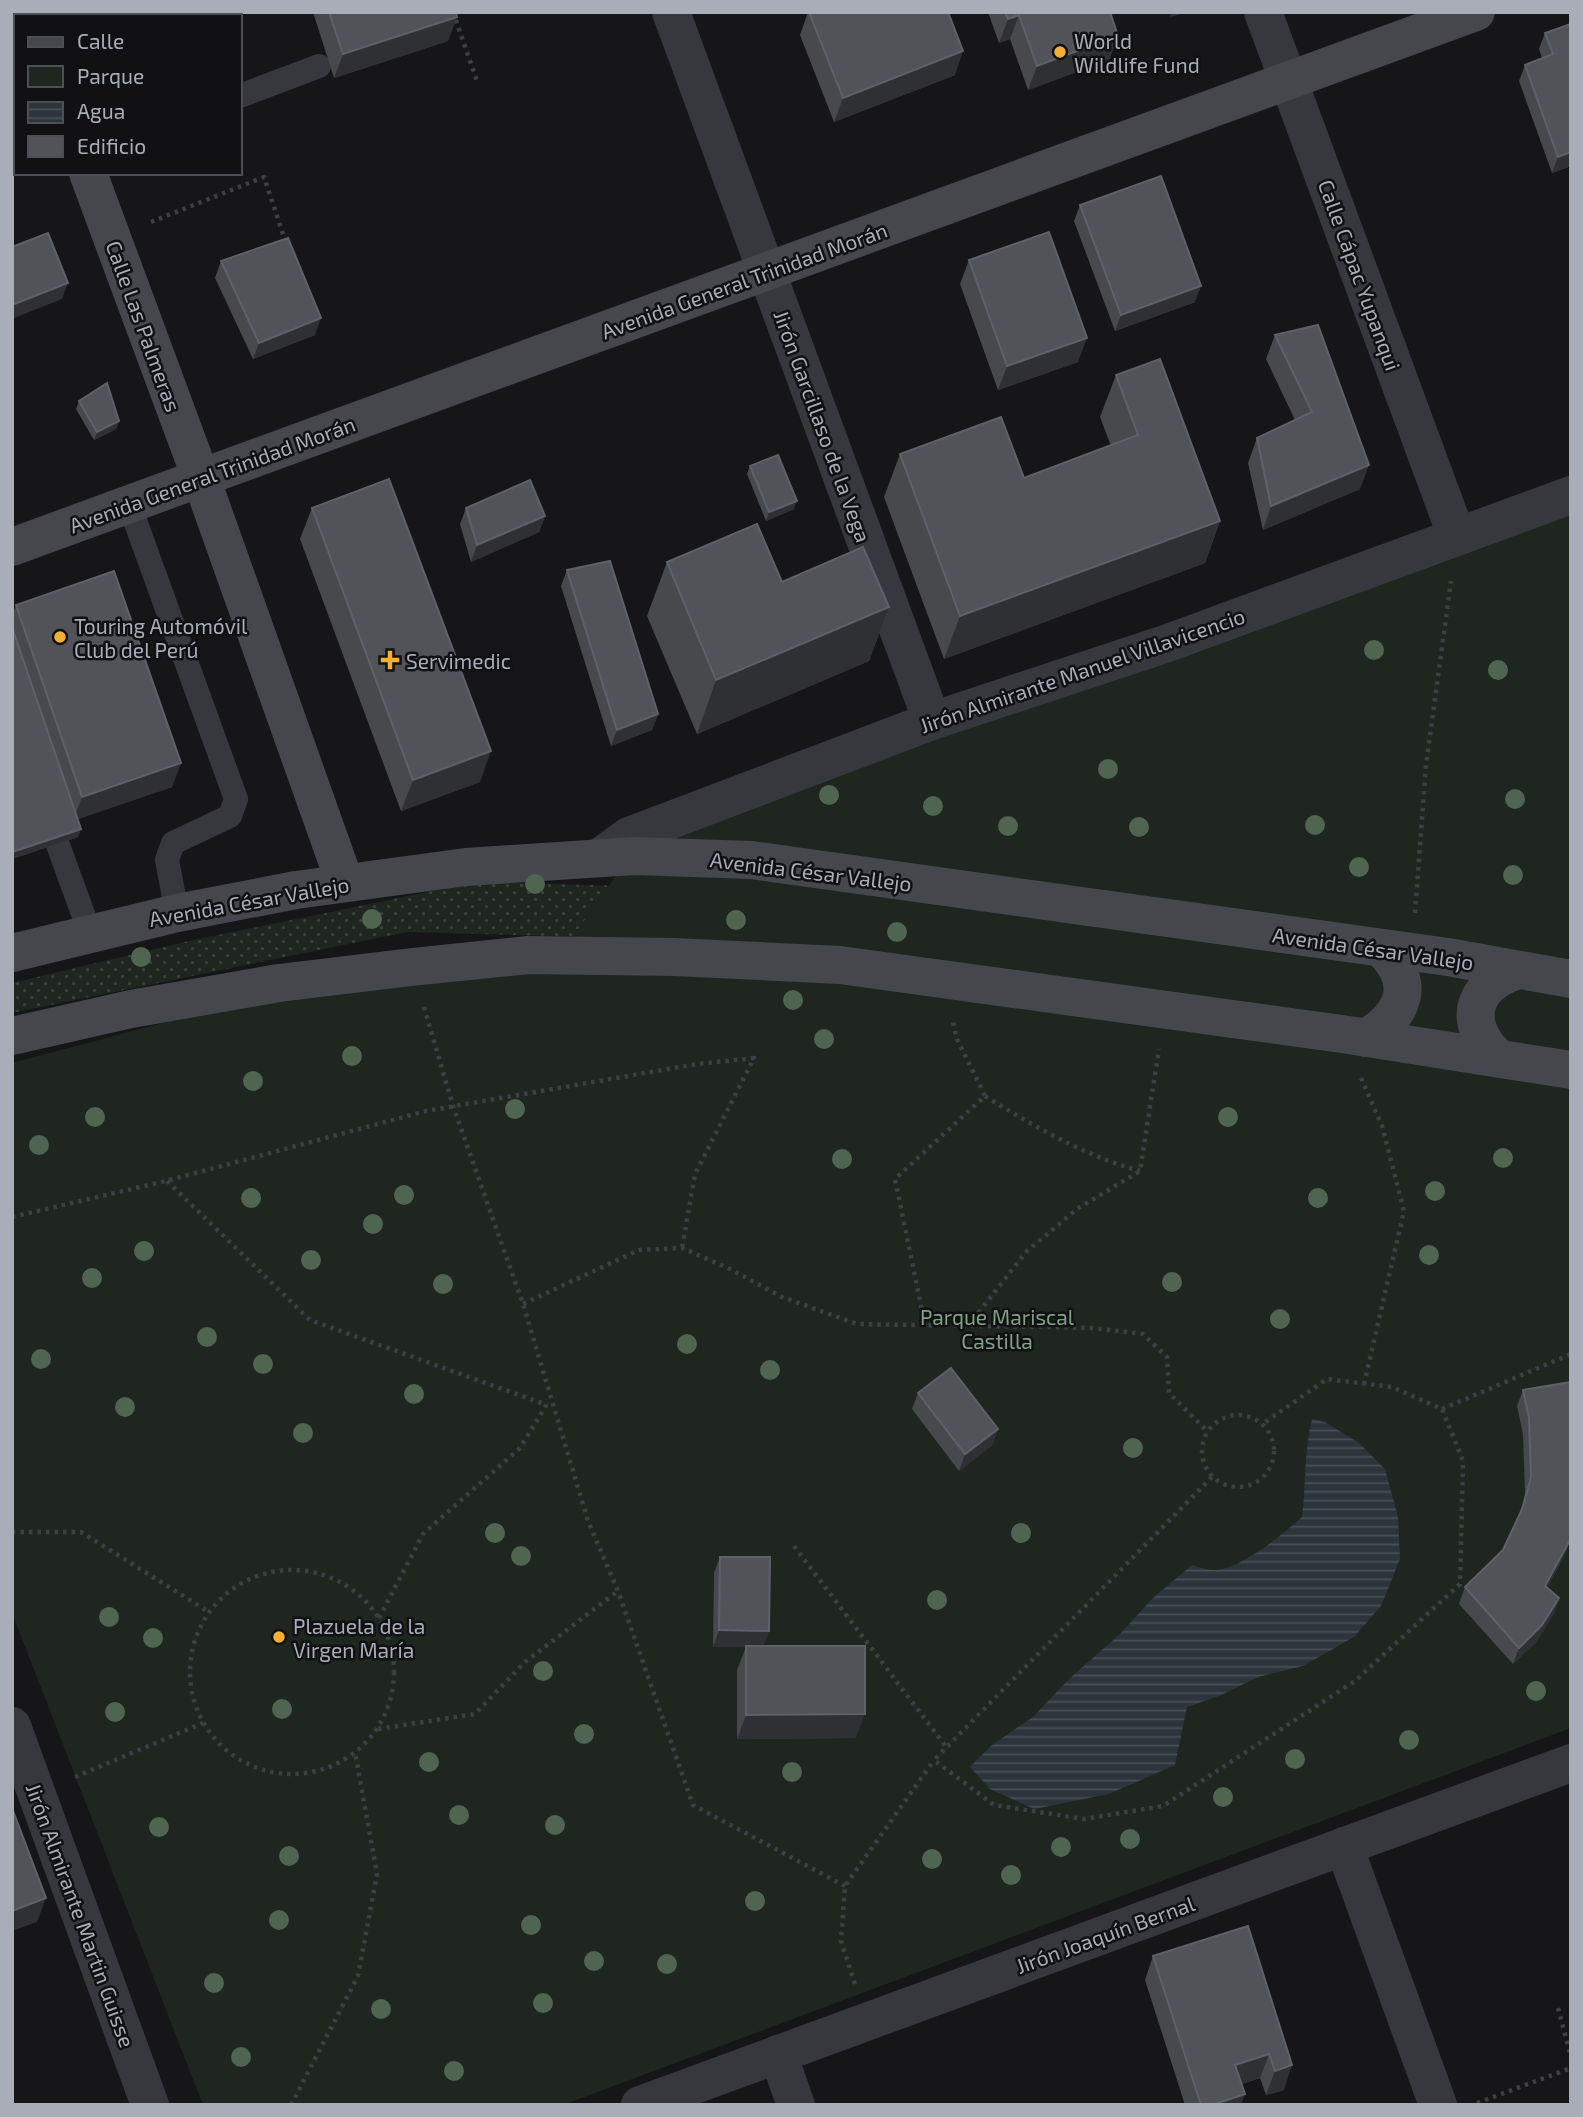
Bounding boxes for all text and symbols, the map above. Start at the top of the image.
legend [14,14,242,175]
text: Calle [77,28,124,53]
place label: World Wildlife Fund [1074,28,1200,77]
marker: World Wildlife Fund [1052,44,1068,60]
text: Parque [77,63,144,88]
text: Agua [77,98,125,123]
text: Edificio [77,133,146,158]
street label: Calle Cápac Yupanqui [1314,176,1406,374]
street label: Avenida General Trinidad Morán [598,217,890,343]
street label: Calle Las Palmeras [101,237,187,415]
street label: Jirón Garcillaso de la Vega [769,306,877,546]
street label: Avenida General Trinidad Morán [66,411,358,537]
street label: Jirón Almirante Manuel Villavicencio [916,602,1248,738]
place label: Touring Automóvil Club del Perú [74,613,248,662]
marker: Touring Automóvil Club del Perú [52,629,68,645]
place label: Servimedic [406,648,511,673]
marker: Servimedic [380,650,400,670]
street label: Avenida César Vallejo [709,846,913,897]
street label: Avenida César Vallejo [147,871,351,932]
street label: Avenida César Vallejo [1271,922,1475,975]
park label: Parque Mariscal Castilla [920,1304,1075,1353]
place label: Plazuela de la Virgen María [293,1613,425,1662]
marker: Plazuela de la Virgen María [271,1629,287,1645]
street label: Jirón Almirante Martin Guisse [21,1780,141,2050]
street label: Jirón Joaquín Bernal [1012,1890,1198,1978]

